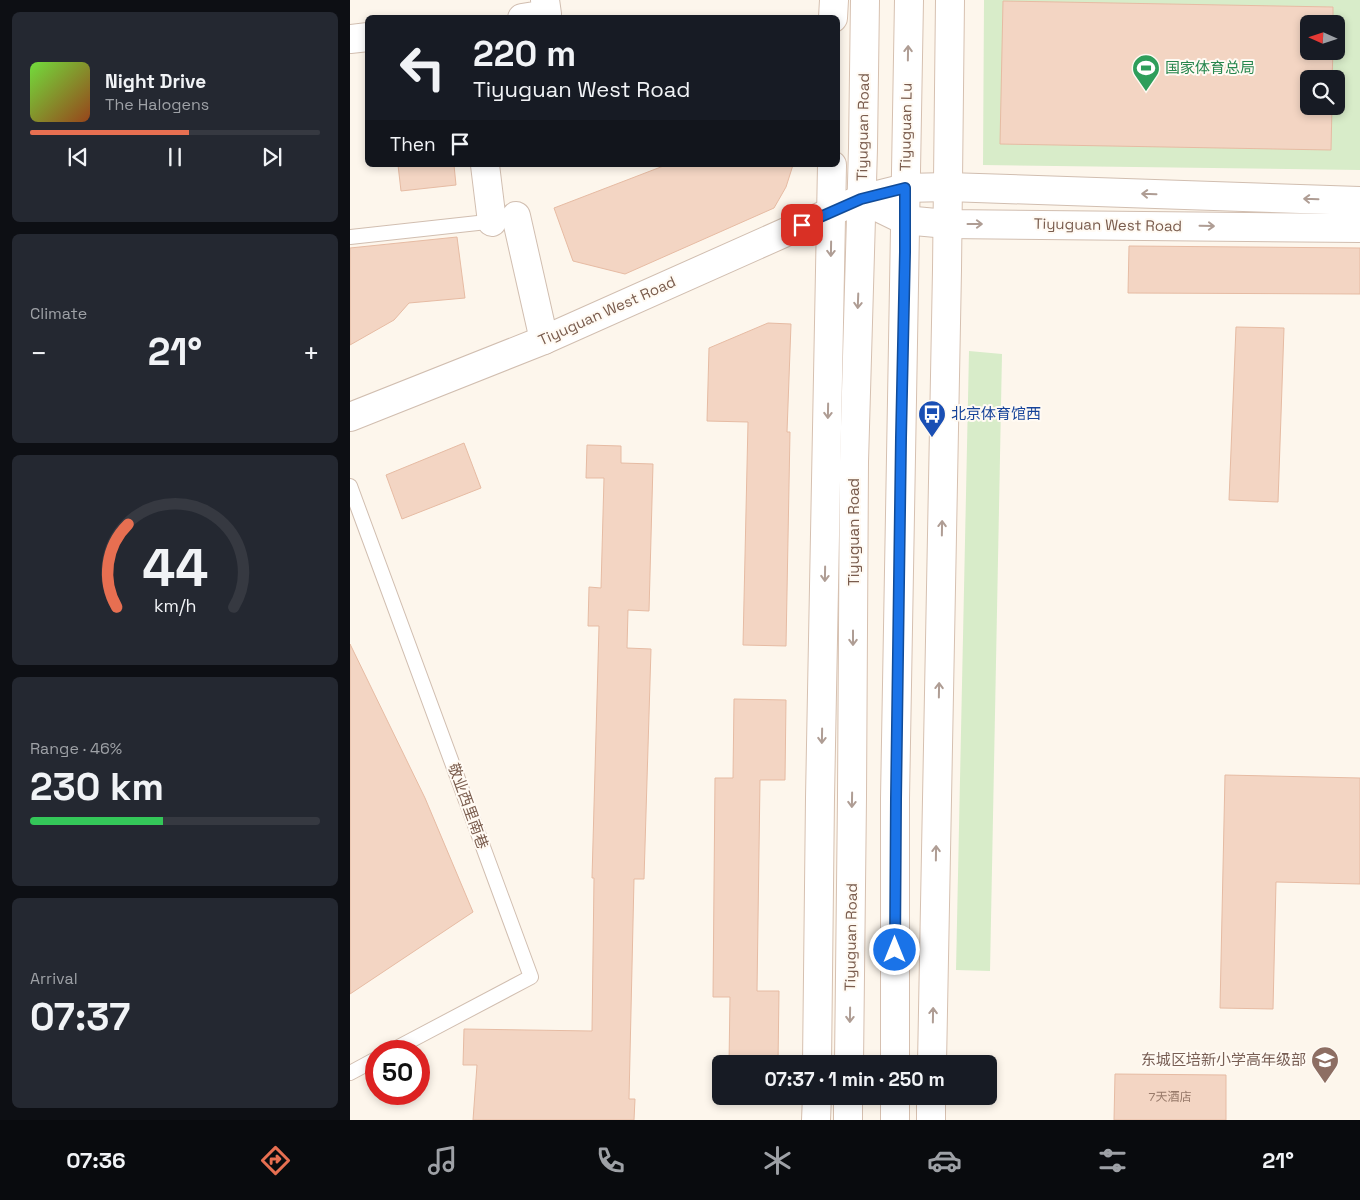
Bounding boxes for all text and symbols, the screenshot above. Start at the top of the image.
north arrow [1300,15,1345,60]
map controls [1300,15,1345,115]
text: 220 m [473,32,576,76]
icon: left [390,35,455,100]
one-way arrow [903,45,913,61]
sports icon: 国家体育总局 [1131,53,1161,92]
place label: 国家体育总局 [1165,58,1255,77]
text: Night Drive [105,69,206,94]
button: search [1300,70,1345,115]
street label: Tiyuguan Road [852,73,873,181]
text: Tiyuguan West Road [473,75,690,103]
street label: Tiyuguan Lu [895,83,916,171]
text: The Halogens [105,94,209,115]
icon: arrive [446,130,474,158]
text: Then [390,132,436,157]
icon: previous [64,143,92,171]
icon: pause [161,143,189,171]
icon: next [258,143,286,171]
one-way arrow [1141,189,1157,198]
one-way arrow [1304,194,1320,204]
pin [781,204,823,246]
icon: arrive [788,211,816,239]
street label: Tiyuguan West Road [1034,214,1182,235]
one-way arrow [966,219,983,229]
one-way arrow [1199,221,1215,231]
one-way arrow [826,240,836,256]
street label: Tiyuguan West Road [535,272,678,349]
one-way arrow [854,292,863,308]
text: Climate [30,303,87,324]
text: 21° [148,328,202,376]
text: − [30,335,47,371]
text: + [303,335,320,371]
bus stop icon: 北京体育馆西 [917,399,947,438]
one-way arrow [823,402,833,419]
place label: 北京体育馆西 [951,404,1041,423]
street label: Tiyuguan Road [844,478,863,586]
one-way arrow [937,520,947,536]
text: 44 [142,535,208,601]
one-way arrow [820,565,830,581]
text: km/h [154,594,196,617]
one-way arrow [848,630,858,646]
one-way arrow [934,682,944,698]
one-way arrow [817,728,826,744]
text: Range · 46% [30,738,122,759]
street label: 敬业西里南巷 [444,760,493,851]
text: 230 km [30,763,164,811]
one-way arrow [848,792,857,808]
one-way arrow [931,845,941,861]
street label: Tiyuguan Road [840,883,861,991]
position arrow [868,923,920,975]
text: Arrival [30,968,78,989]
text: 07:37 [30,993,130,1041]
one-way arrow [845,1007,854,1023]
one-way arrow [928,1007,938,1024]
speed limit sign: 50 [365,1040,430,1105]
school or university icon: 东城区培新小学高年级部 [1310,1045,1340,1084]
place label: 东城区培新小学高年级部 [1141,1050,1306,1069]
text: 07:37 · 1 min · 250 m [764,1067,945,1092]
house number: 7天酒店 [1149,1089,1191,1105]
icon: directions [258,1143,293,1178]
icon: music [425,1143,460,1178]
icon: phone [593,1143,628,1178]
icon: climate [760,1143,795,1178]
icon: car [927,1143,962,1178]
icon: filters [1095,1143,1130,1178]
text: 07:36 [66,1146,126,1174]
text: 21° [1262,1146,1294,1174]

